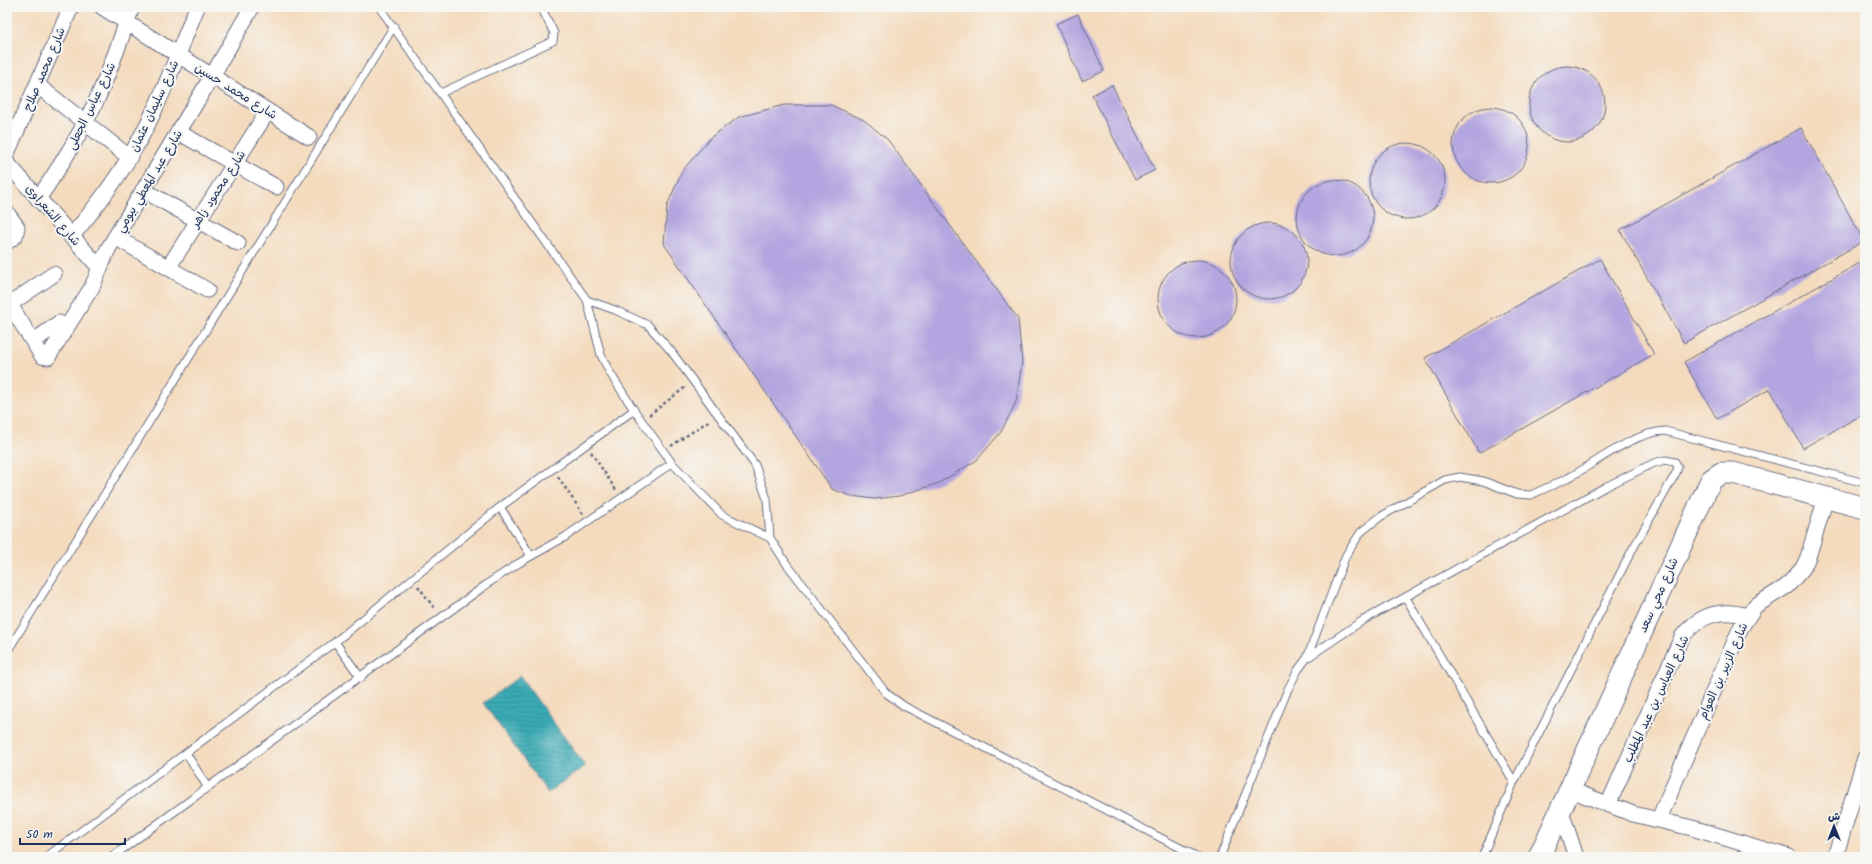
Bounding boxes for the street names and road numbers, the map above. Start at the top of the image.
street label: شارع محمد صلاح [18,24,71,114]
street label: شارع سليمان عثمان [125,57,184,155]
street label: شارع محمد حسين [191,58,281,124]
street label: شارع عباس الجعلى [62,59,121,153]
street label: شارع عبد المعطي بيومي [111,126,189,237]
street label: شارع محمود زاهر [186,147,251,233]
street label: شارع الشعراوى [20,180,85,250]
street label: شارع محي سعد [1633,554,1685,636]
street label: شارع الزبير بن العوام [1694,620,1753,723]
street label: شارع العباس بن عبد المطلب [1619,632,1694,766]

